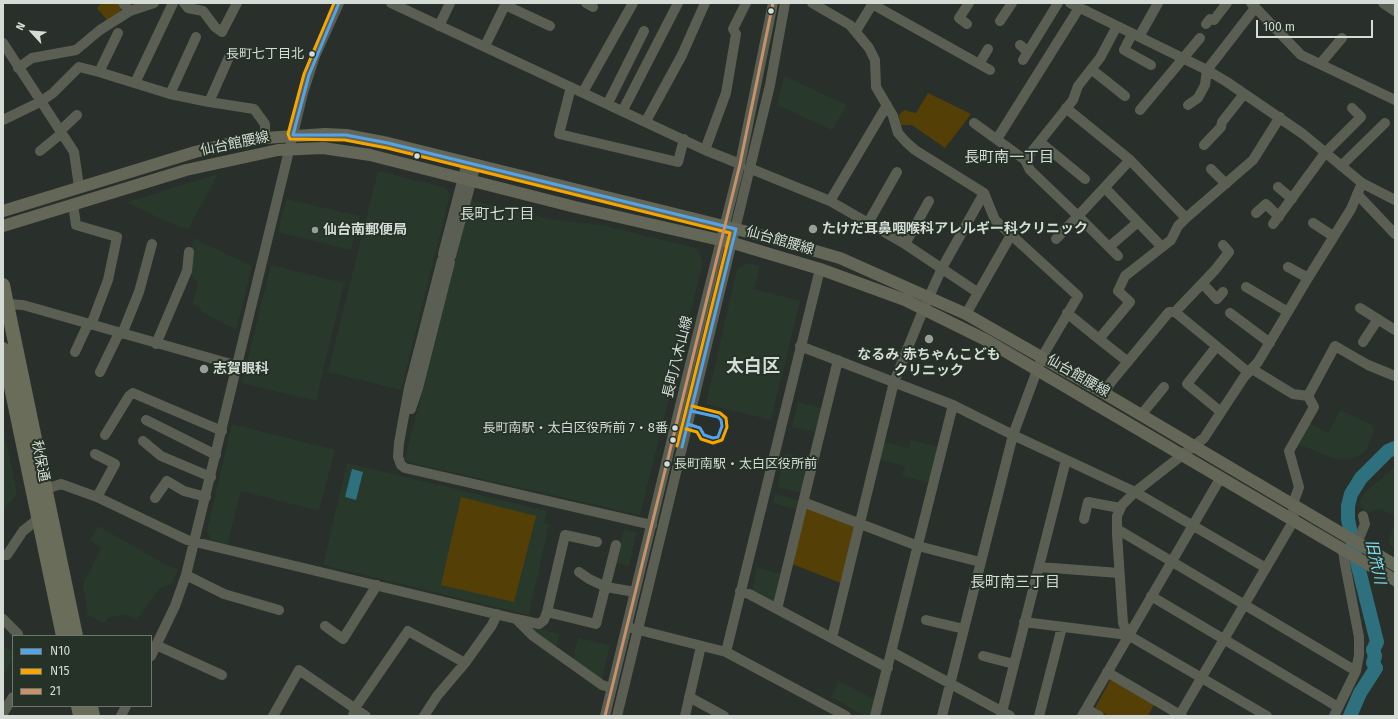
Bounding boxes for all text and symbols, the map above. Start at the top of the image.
unlabelled marker [766,6,776,16]
north arrow [12,12,52,52]
scale bar [1258,12,1375,38]
text: N [13,20,28,33]
text: 100 m [1263,20,1295,34]
place label: 長町七丁目北 [226,46,304,62]
marker: 長町七丁目北 [307,49,317,59]
street label: 仙台館腰線 [199,129,271,159]
district label: 長町南一丁目 [964,149,1054,167]
unlabelled marker [412,151,422,161]
district label: 長町七丁目 [460,206,534,224]
place label: たけだ耳鼻咽喉科アレルギー科クリニック [822,221,1088,237]
place label: 仙台南郵便局 [323,222,407,238]
street label: 仙台館腰線 [744,223,816,259]
marker: たけだ耳鼻咽喉科アレルギー科クリニック [807,223,819,235]
marker: 仙台南郵便局 [310,225,320,235]
street label: 長町八木山線 [660,314,696,400]
marker: なるみ 赤ちゃんこども クリニック [923,333,935,345]
place label: なるみ 赤ちゃんこども クリニック [857,347,1001,380]
street label: 仙台館腰線 [1043,351,1113,401]
district label: 太白区 [726,356,780,378]
place label: 志賀眼科 [213,361,269,377]
marker: 志賀眼科 [198,363,210,375]
place label: 長町南駅・太白区役所前 7・8番 [483,420,668,436]
marker: 長町南駅・太白区役所前 7・8番 [670,423,680,433]
unlabelled marker [668,435,678,445]
street label: 秋保通 [28,439,52,483]
place label: 長町南駅・太白区役所前 [674,456,817,472]
marker: 長町南駅・太白区役所前 [662,459,672,469]
water label: 旧笊川 [1362,538,1388,586]
district label: 長町南三丁目 [970,574,1060,592]
legend [12,635,152,707]
text: N10 [50,644,70,658]
text: N15 [50,664,69,678]
text: 21 [50,684,61,698]

